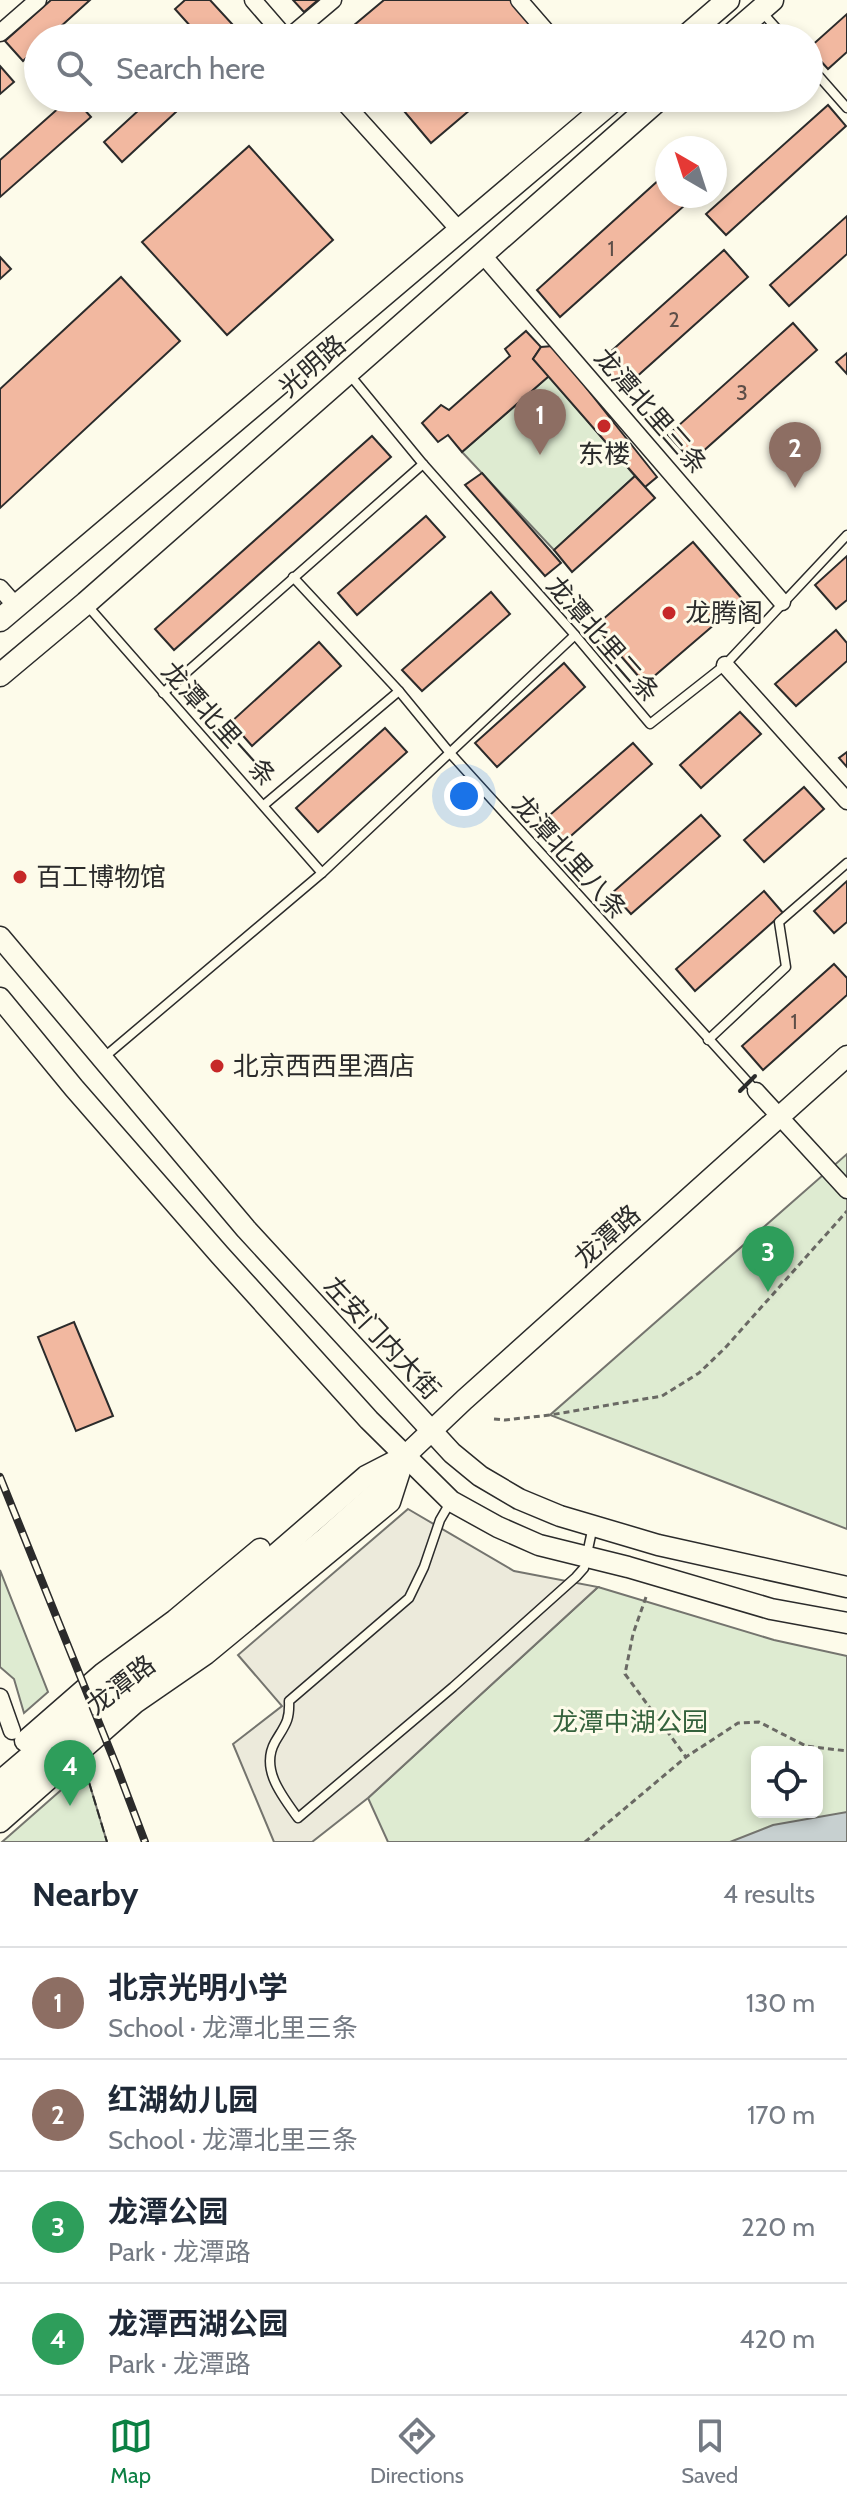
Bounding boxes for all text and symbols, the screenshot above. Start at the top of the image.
search box [24,24,823,112]
icon: search [52,46,96,90]
text: Search here [116,50,265,87]
north arrow [655,136,727,208]
house number: 1 [607,235,615,262]
house number: 2 [668,306,680,333]
street label: 光明路 [272,328,352,404]
street label: 龙潭北里三条 [588,342,714,480]
house number: 3 [736,379,748,406]
pin: 1 [514,389,566,455]
marker: 东楼 [595,417,613,435]
pin: 2 [769,422,821,488]
place label: 东楼 [578,438,630,470]
street label: 龙潭北里二条 [540,570,666,708]
place label: 龙腾阁 [685,597,763,629]
marker: 龙腾阁 [660,604,678,622]
street label: 龙潭北里一条 [155,655,283,793]
your location [444,776,484,816]
street label: 龙潭北里八条 [506,788,634,926]
place label: 百工博物馆 [36,861,166,893]
marker: 百工博物馆 [11,868,29,886]
house number: 1 [790,1008,798,1035]
place label: 北京西西里酒店 [233,1050,415,1082]
marker: 北京西西里酒店 [208,1057,226,1075]
street label: 龙潭路 [567,1198,647,1274]
pin: 3 [742,1226,794,1292]
street label: 左安门内大街 [317,1270,447,1406]
street label: 龙潭路 [80,1648,162,1722]
park label: 龙潭中湖公园 [552,1706,708,1738]
pin: 4 [44,1740,96,1806]
map controls [751,1746,823,1818]
button: locate [751,1746,823,1818]
text: Nearby [32,1873,139,1915]
text: 4 results [723,1878,815,1910]
text: 北京光明小学 [108,1969,288,2006]
text: 1 [53,1987,63,2019]
text: 130 m [746,1987,815,2019]
text: School · 龙潭北里三条 [108,2012,358,2044]
text: 红湖幼儿园 [108,2081,258,2118]
text: 2 [51,2099,65,2131]
text: 170 m [747,2099,815,2131]
text: School · 龙潭北里三条 [108,2124,358,2156]
text: 龙潭公园 [108,2193,228,2230]
text: 3 [51,2211,65,2243]
text: 220 m [741,2211,815,2243]
text: Park · 龙潭路 [108,2236,251,2268]
text: 龙潭西湖公园 [108,2305,288,2342]
text: 4 [50,2323,66,2355]
text: 420 m [740,2323,815,2355]
text: Park · 龙潭路 [108,2348,251,2380]
tab: Map [109,2414,153,2489]
tab: Directions [370,2414,464,2489]
tab: Saved [681,2414,738,2489]

